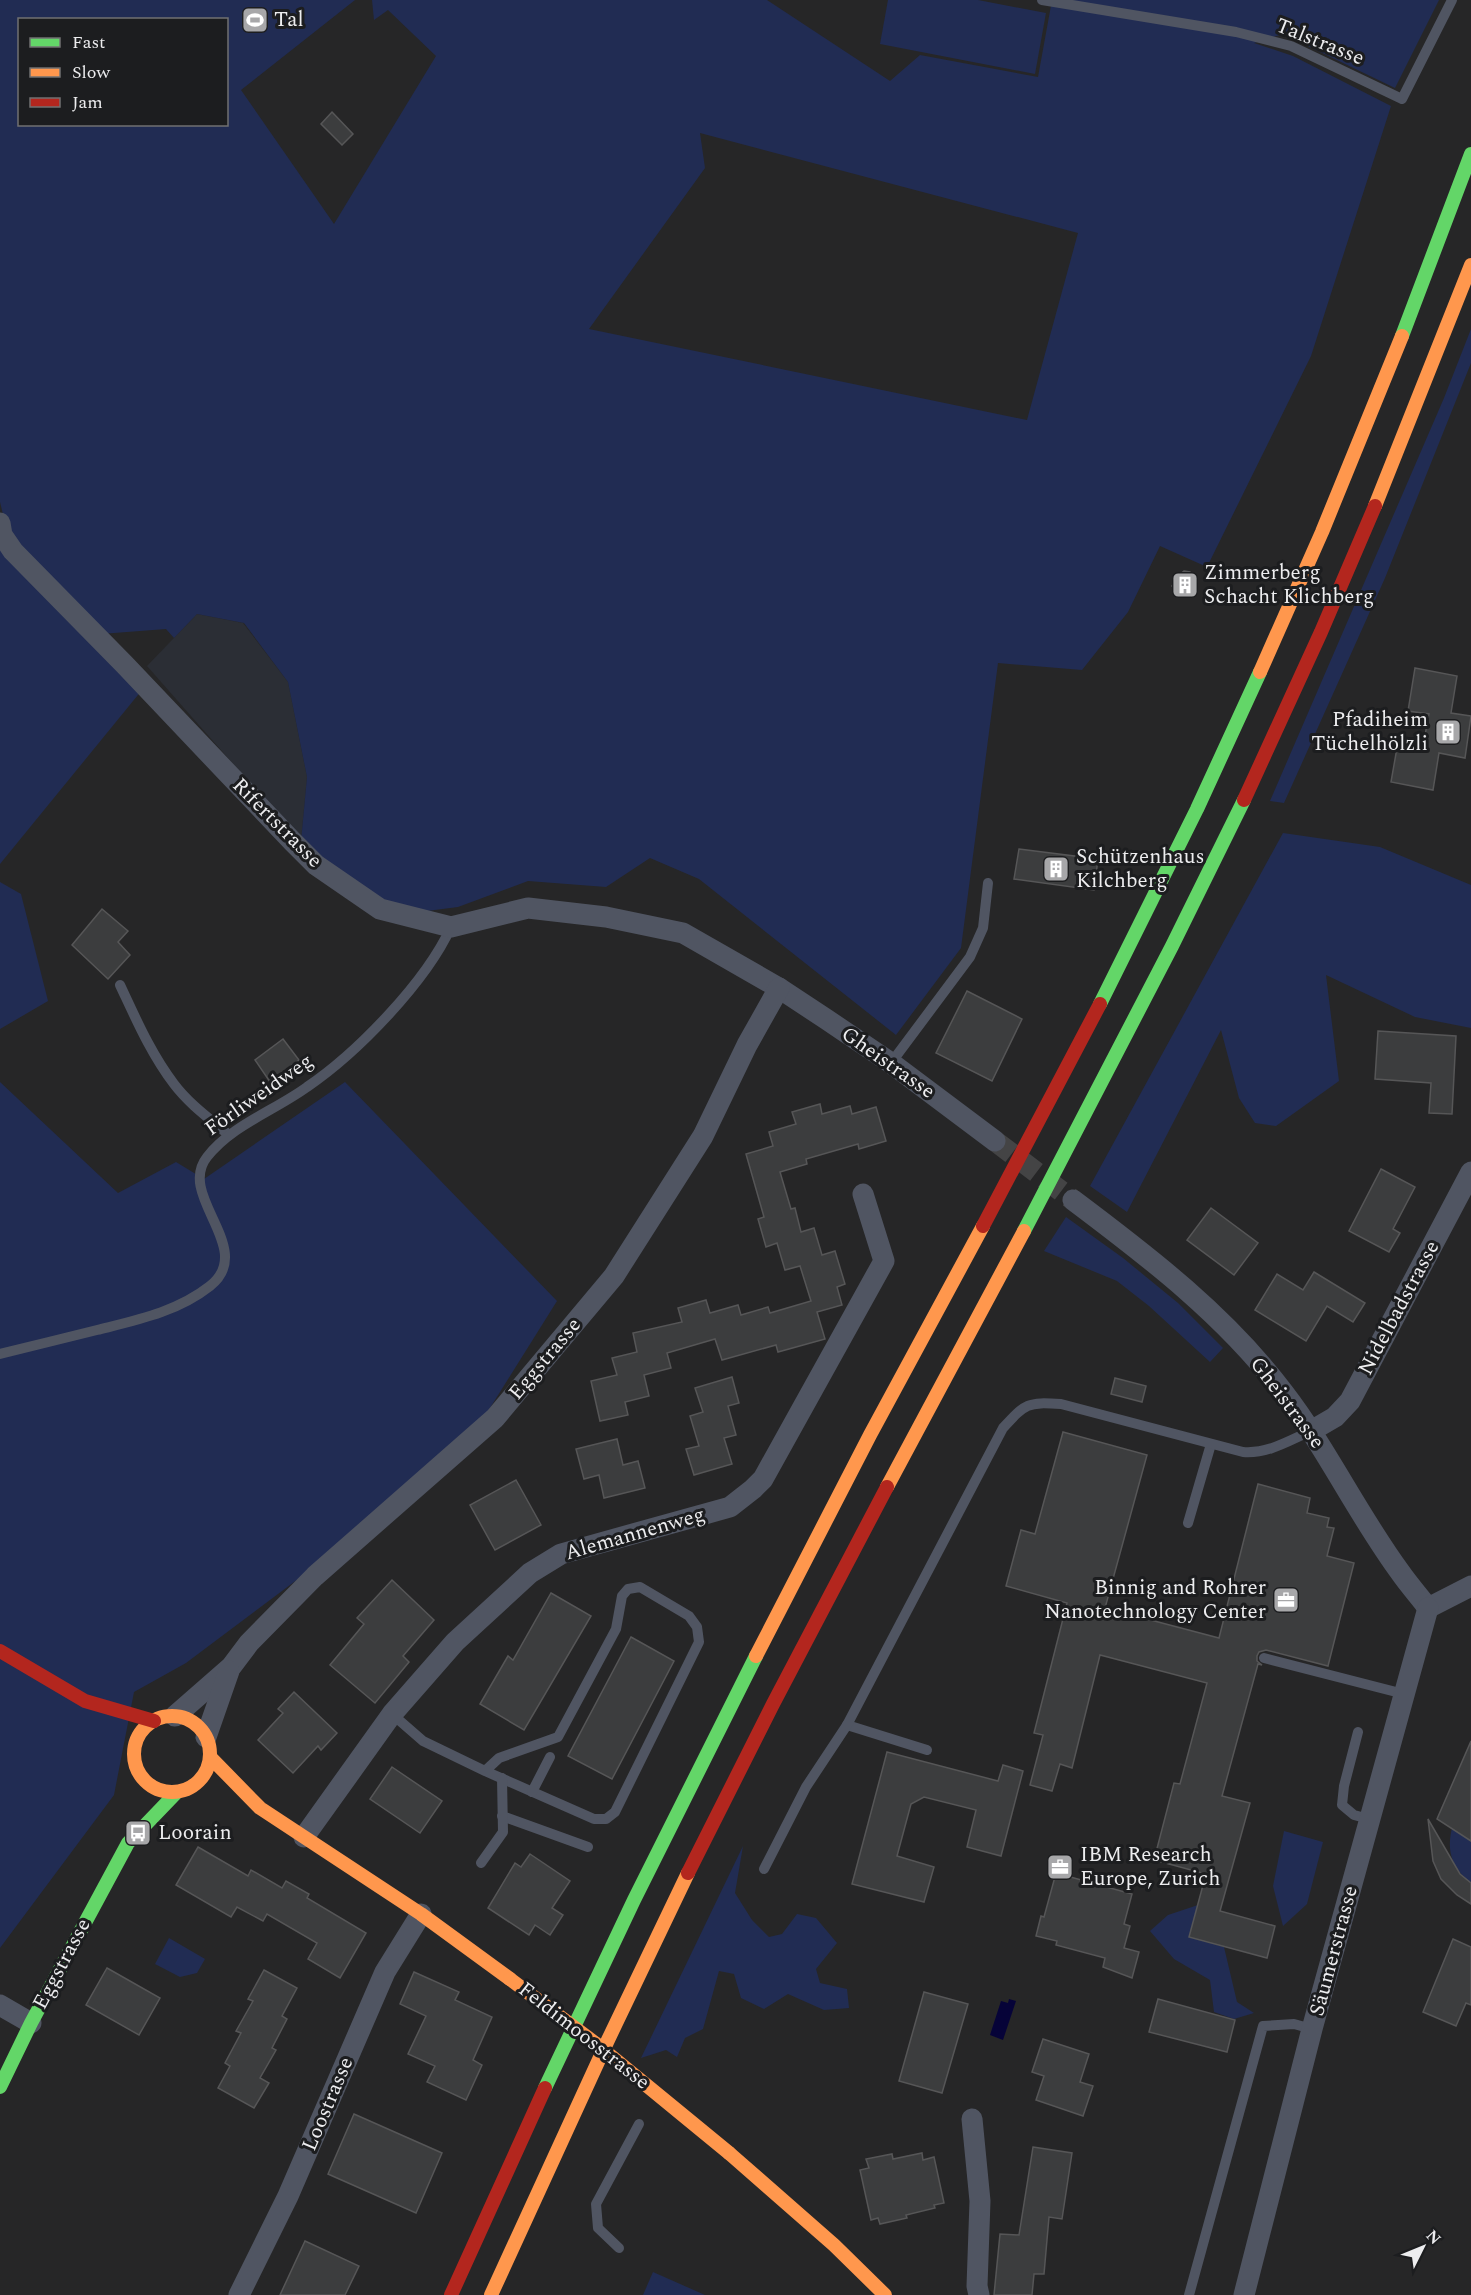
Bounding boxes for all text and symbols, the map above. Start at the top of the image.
place label: Tal [274,4,304,36]
sports icon: Tal [240,5,270,35]
street label: Talstrasse [1271,10,1369,74]
legend [18,18,228,126]
text: Fast [72,29,105,56]
text: Slow [72,59,111,86]
text: Jam [72,89,103,116]
place label: Zimmerberg Schacht Klichberg [1204,557,1374,613]
building icon: Zimmerberg Schacht Klichberg [1170,570,1200,600]
place label: Pfadiheim Tüchelhölzli [1311,704,1428,760]
building icon: Pfadiheim Tüchelhölzli [1433,717,1463,747]
street label: Rifertstrasse [224,770,330,876]
place label: Schützenhaus Kilchberg [1076,841,1205,897]
building icon: Schützenhaus Kilchberg [1041,854,1071,884]
street label: Gheistrasse [834,1019,942,1107]
street label: Förliweidweg [198,1046,320,1144]
street label: Nidelbadstrasse [1350,1235,1448,1381]
street label: Eggstrasse [501,1311,589,1407]
street label: Gheistrasse [1242,1350,1332,1456]
street label: Alemannenweg [561,1499,709,1569]
place label: Binnig and Rohrer Nanotechnology Center [1044,1572,1266,1628]
office icon: Binnig and Rohrer Nanotechnology Center [1271,1585,1301,1615]
place label: Loorain [158,1817,232,1849]
bus stop icon: Loorain [123,1818,153,1848]
place label: IBM Research Europe, Zurich [1080,1839,1220,1895]
office icon: IBM Research Europe, Zurich [1045,1852,1075,1882]
street label: Säumerstrasse [1301,1882,1367,2020]
street label: Eggstrasse [25,1913,99,2015]
street label: Feldimoosstrasse [511,1974,657,2098]
street label: Loostrasse [294,2052,362,2156]
north arrow [1393,2217,1453,2277]
text: N [1420,2224,1446,2250]

